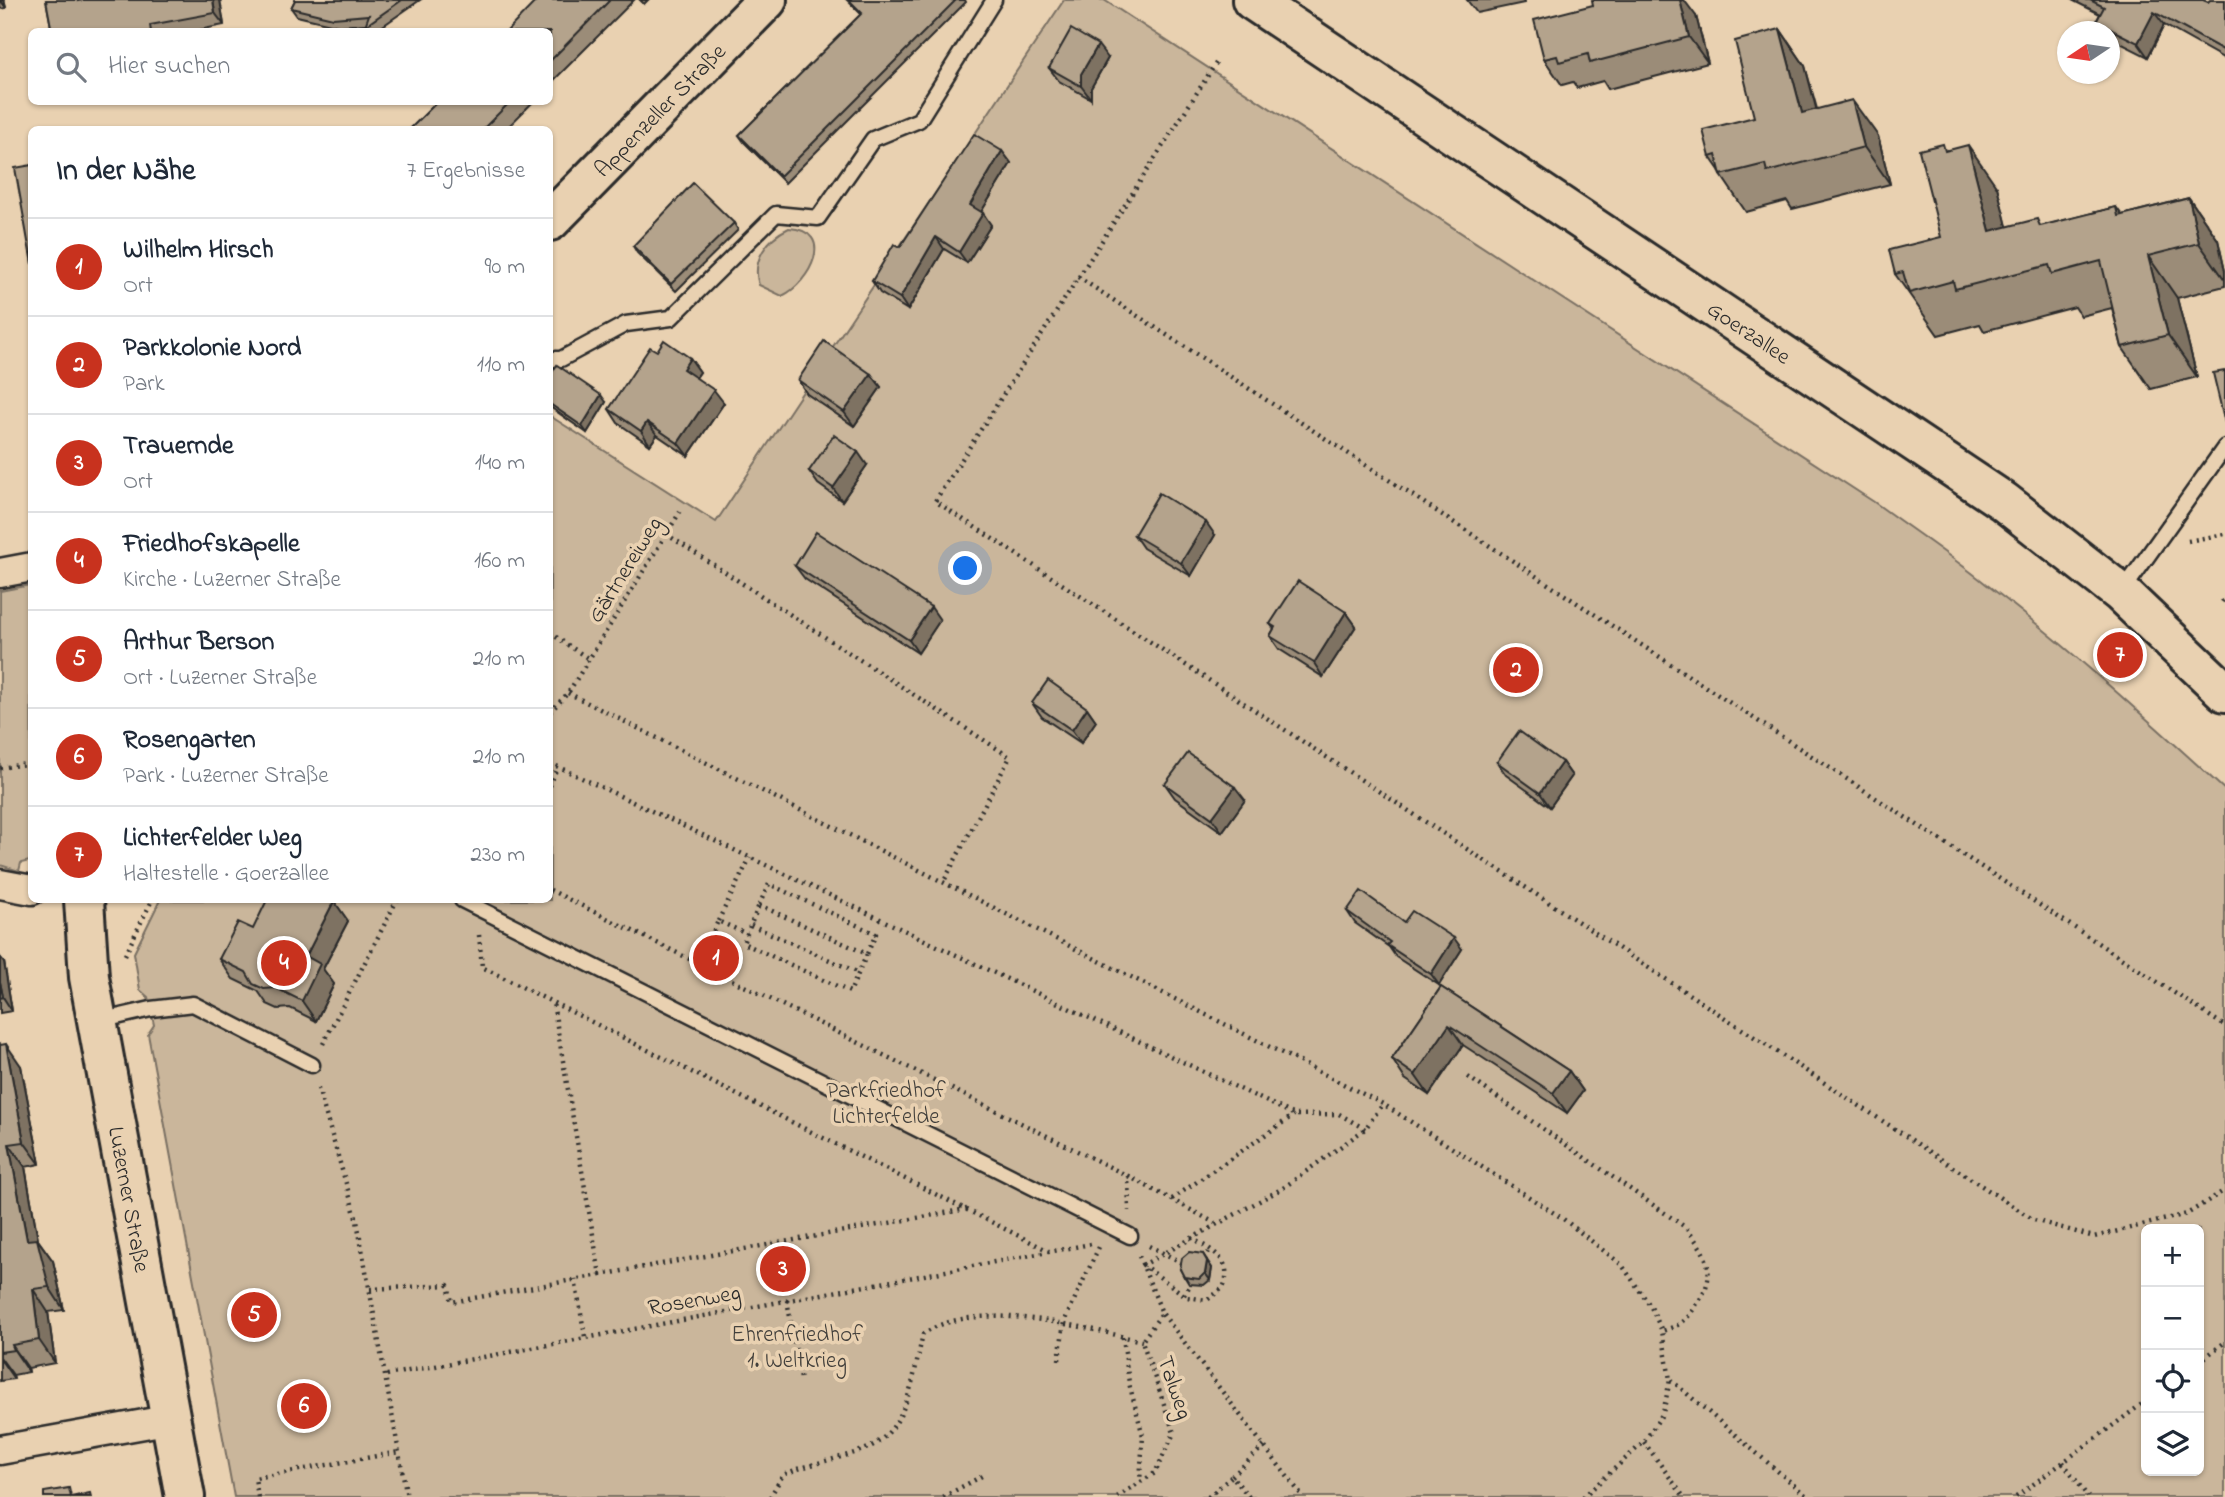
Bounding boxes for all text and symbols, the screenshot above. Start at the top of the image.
north arrow [2057,21,2120,84]
search box [28,28,553,105]
street label: Appenzeller Straße [588,37,735,186]
icon: search [52,48,90,86]
text: Hier suchen [108,48,230,86]
text: In der Nähe [56,150,196,194]
text: 7 Ergebnisse [407,155,525,188]
text: Wilhelm Hirsch [123,232,274,270]
text: 1 [75,251,83,284]
text: 90 m [485,251,525,284]
text: Ort [123,270,153,303]
street label: Goerzallee [1700,294,1797,374]
text: Parkkolonie Nord [123,330,301,368]
text: 2 [73,349,85,382]
text: 110 m [477,349,525,382]
text: Park [123,368,165,401]
text: Trauernde [123,428,234,466]
text: 3 [74,447,84,480]
text: 140 m [475,447,525,480]
text: Ort [123,466,153,499]
street label: Gärtnereiweg [580,511,673,630]
text: Friedhofskapelle [123,526,300,564]
text: 4 [74,545,84,578]
text: 160 m [474,545,525,578]
your location [948,551,982,585]
text: Kirche · Luzerner Straße [123,564,341,597]
text: Arthur Berson [123,624,274,662]
pin: 7 [2097,629,2143,681]
text: 5 [72,643,86,676]
text: 210 m [473,643,525,676]
pin: 2 [1493,644,1539,696]
text: Ort · Luzerner Straße [123,662,317,695]
text: Rosengarten [123,722,256,760]
text: 6 [74,741,84,774]
text: 210 m [473,741,525,774]
text: Park · Luzerner Straße [123,760,329,793]
text: Lichterfelder Weg [123,820,302,858]
text: 7 [74,839,84,872]
text: 230 m [471,839,525,872]
text: Haltestelle · Goerzallee [123,858,329,891]
pin: 1 [693,932,739,984]
pin: 4 [261,937,307,989]
park label: Parkfriedhof Lichterfelde [826,1075,946,1134]
street label: Luzerner Straße [98,1124,157,1276]
map controls [2141,1224,2204,1476]
button: + [2141,1224,2204,1287]
pin: 3 [760,1243,806,1295]
street label: Rosenweg [645,1277,744,1327]
button: − [2141,1287,2204,1350]
pin: 5 [231,1289,277,1341]
park label: Ehrenfriedhof 1. Weltkrieg [731,1319,863,1379]
button: locate [2141,1350,2204,1413]
street label: Talweg [1146,1352,1200,1424]
pin: 6 [281,1380,327,1432]
button: layers [2141,1413,2204,1476]

